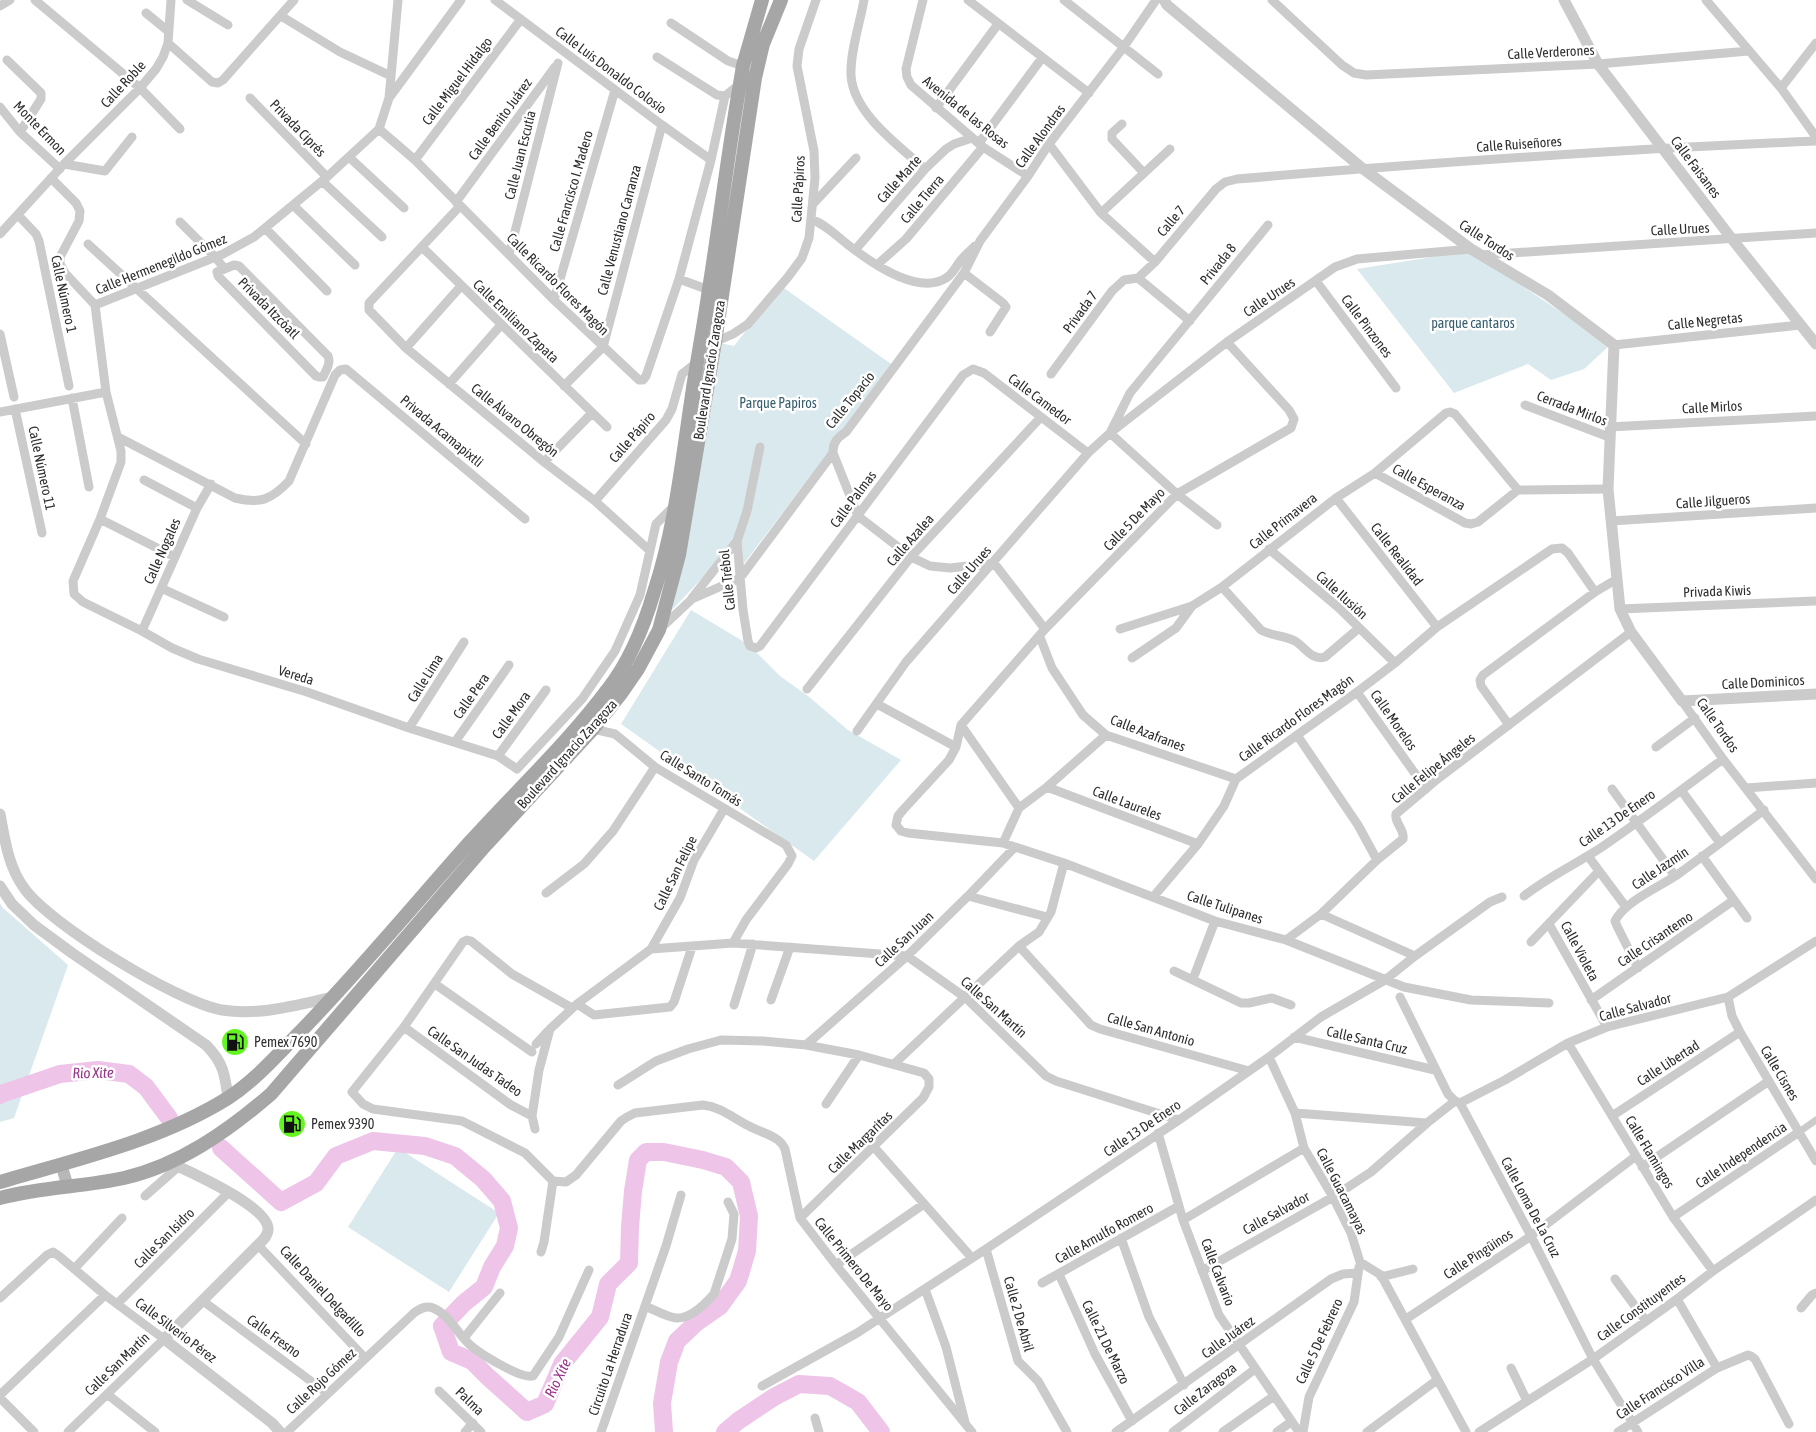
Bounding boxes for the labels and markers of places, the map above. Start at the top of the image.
fuel station icon: Pemex 7690 [220,1027,250,1057]
place label: Pemex 7690 [254,1034,318,1050]
fuel station icon: Pemex 9390 [277,1109,307,1139]
place label: Pemex 9390 [311,1116,375,1132]

